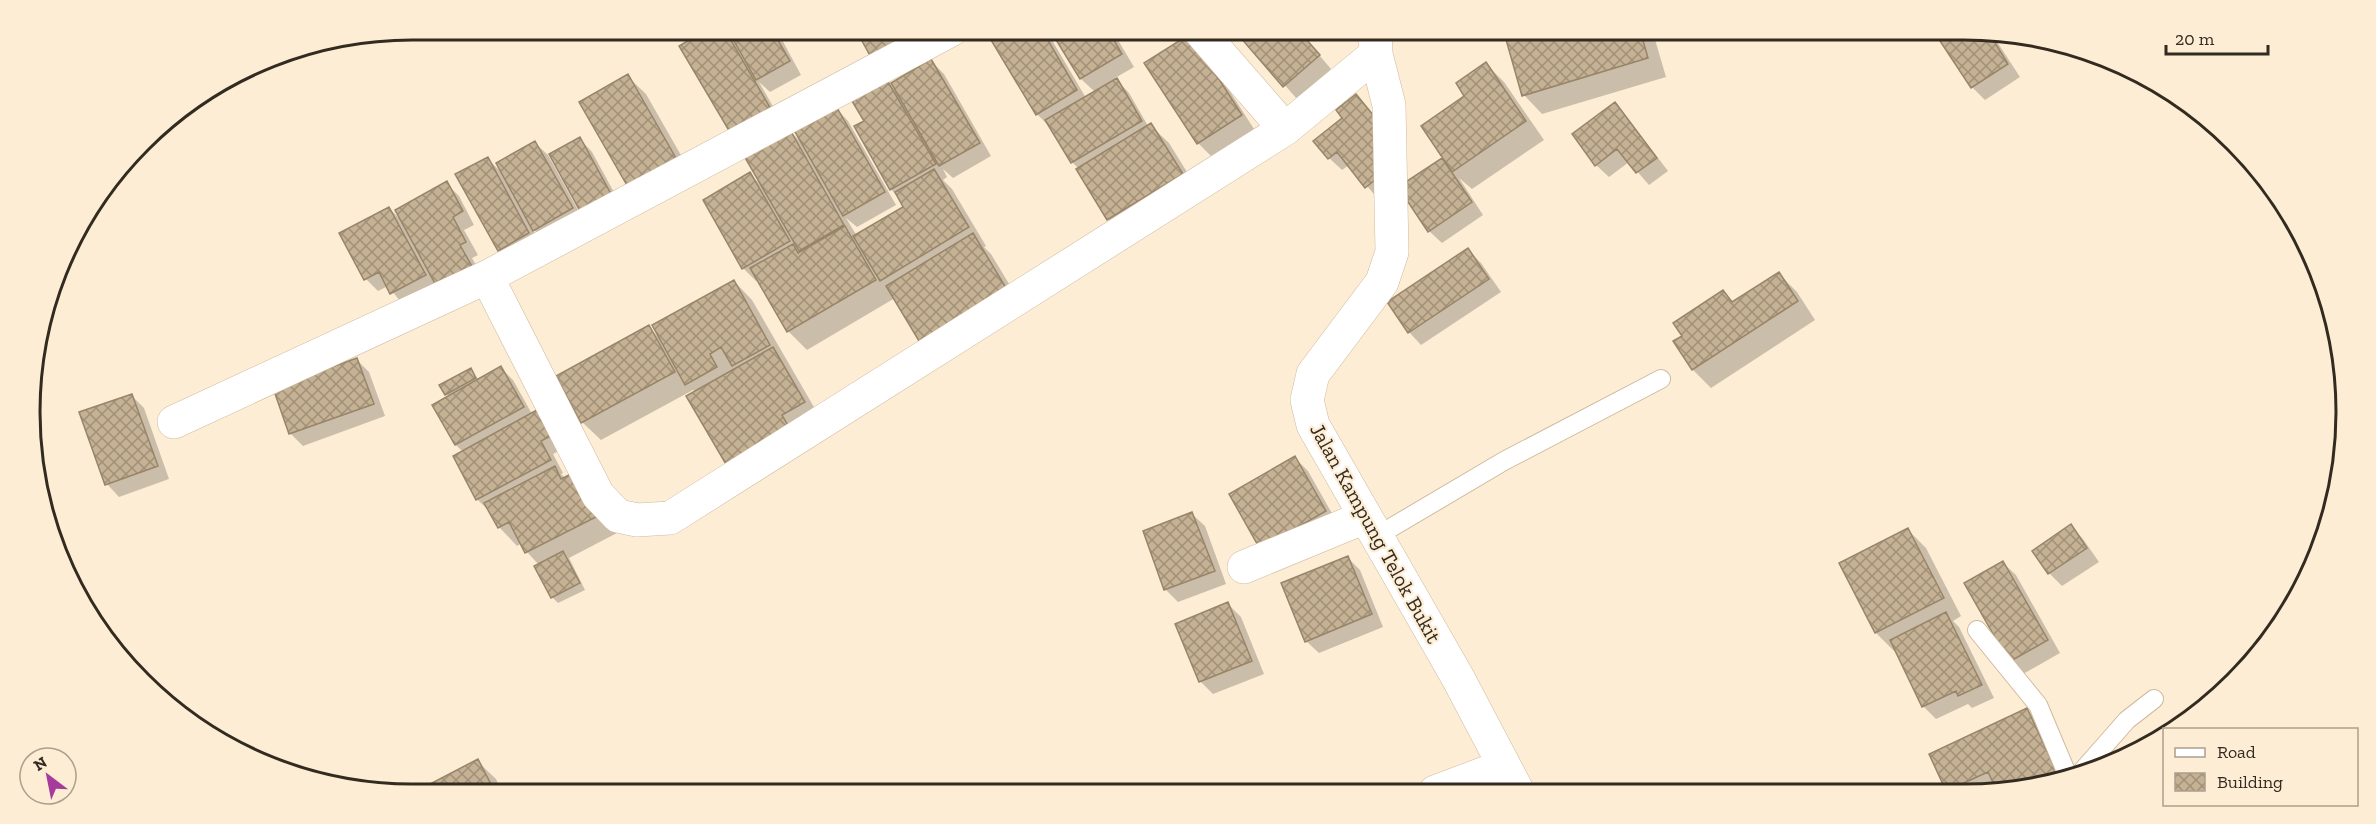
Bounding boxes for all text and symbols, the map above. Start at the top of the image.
scale bar [2166,18,2268,56]
text: 20 m [2175,28,2215,50]
street label: Jalan Kampung Telok Bukit [1305,419,1447,647]
legend [2163,728,2358,806]
text: Road [2217,741,2256,763]
north arrow [18,746,78,806]
text: N [30,752,51,775]
text: Building [2217,771,2283,793]

